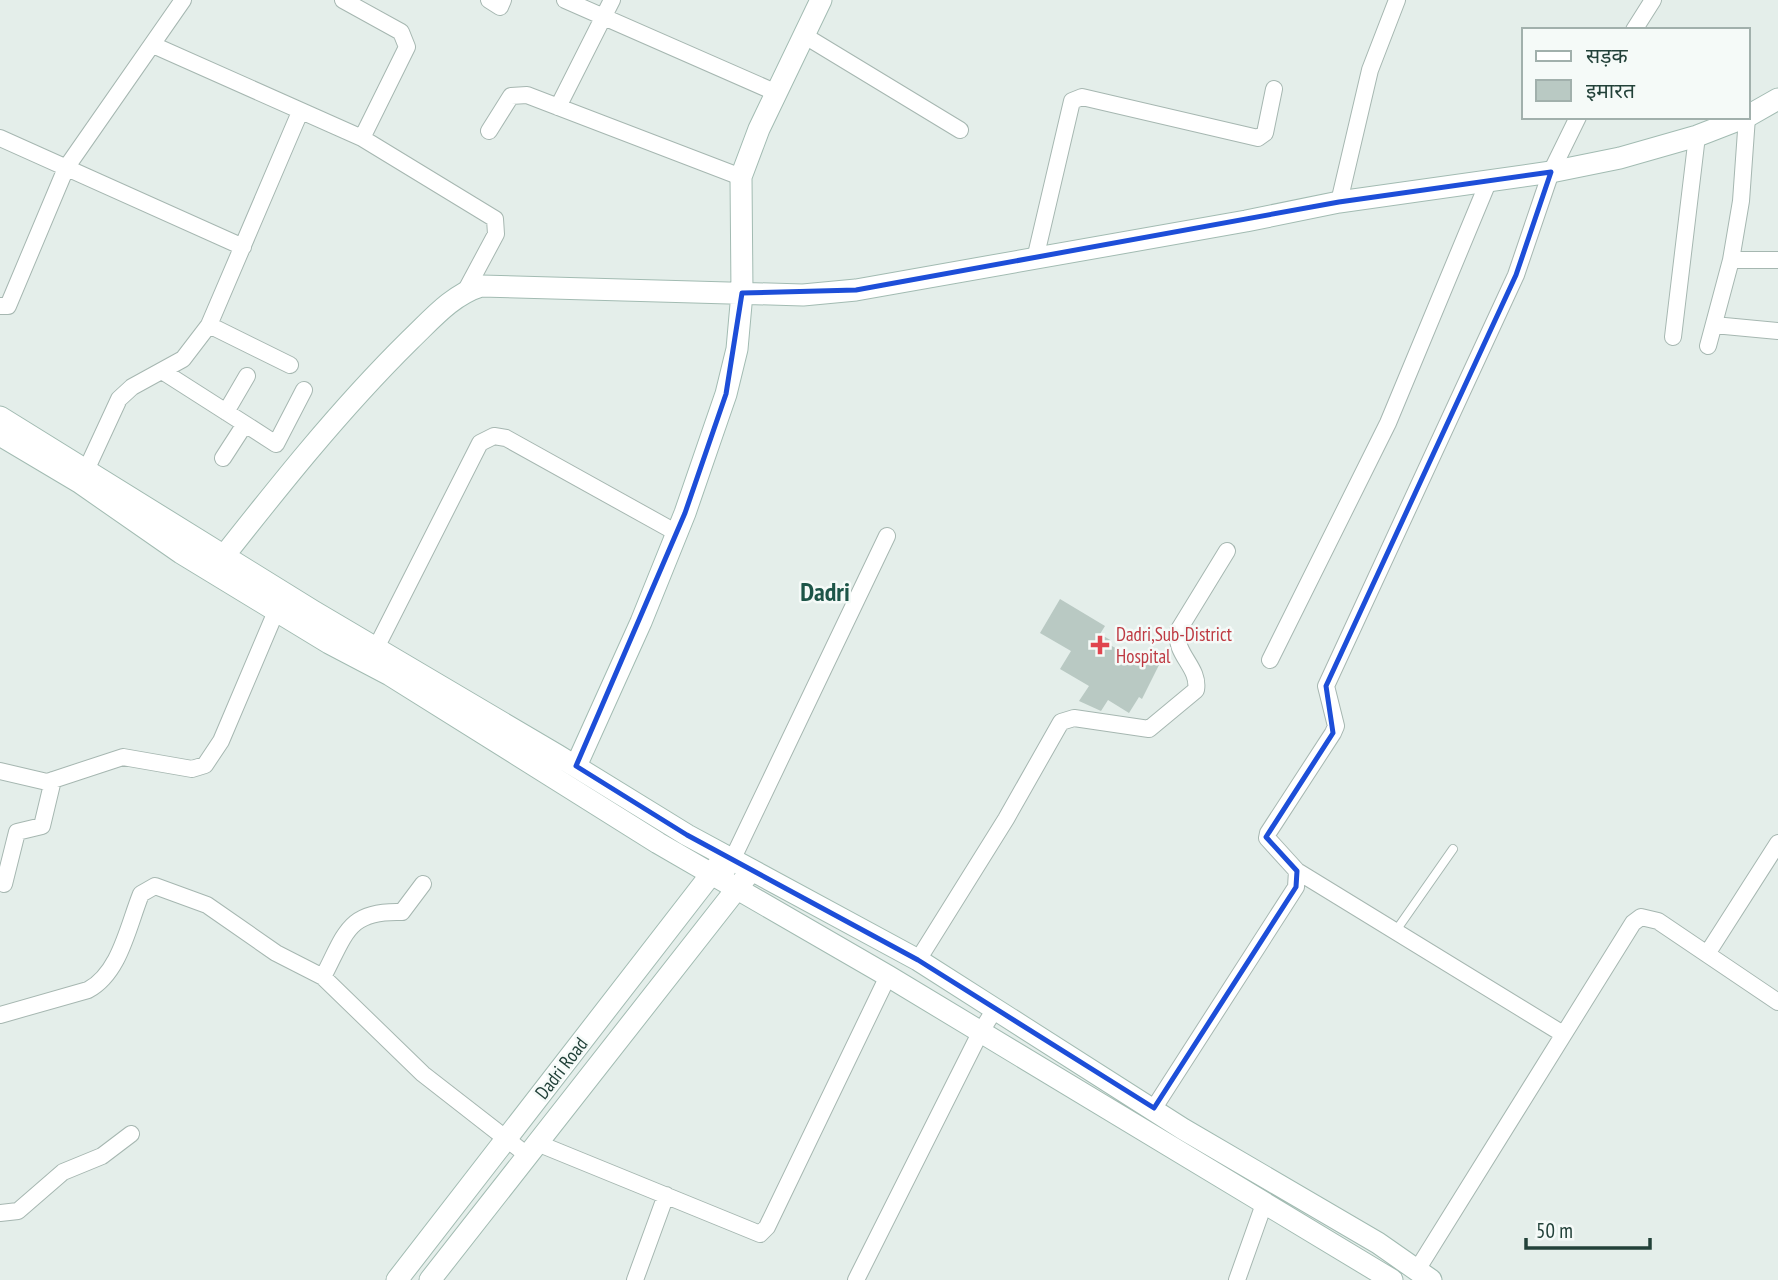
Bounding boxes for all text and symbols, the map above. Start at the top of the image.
legend [1522,28,1750,119]
text: सड़क [1586,42,1628,69]
text: इमारत [1586,77,1636,104]
district label: Dadri [800,575,850,608]
place label: Dadri,Sub-District Hospital [1116,622,1233,668]
marker: Dadri,Sub-District Hospital [1090,635,1110,655]
street label: Dadri Road [530,1032,592,1104]
scale bar [1526,1206,1650,1250]
text: 50 m [1536,1217,1573,1244]

